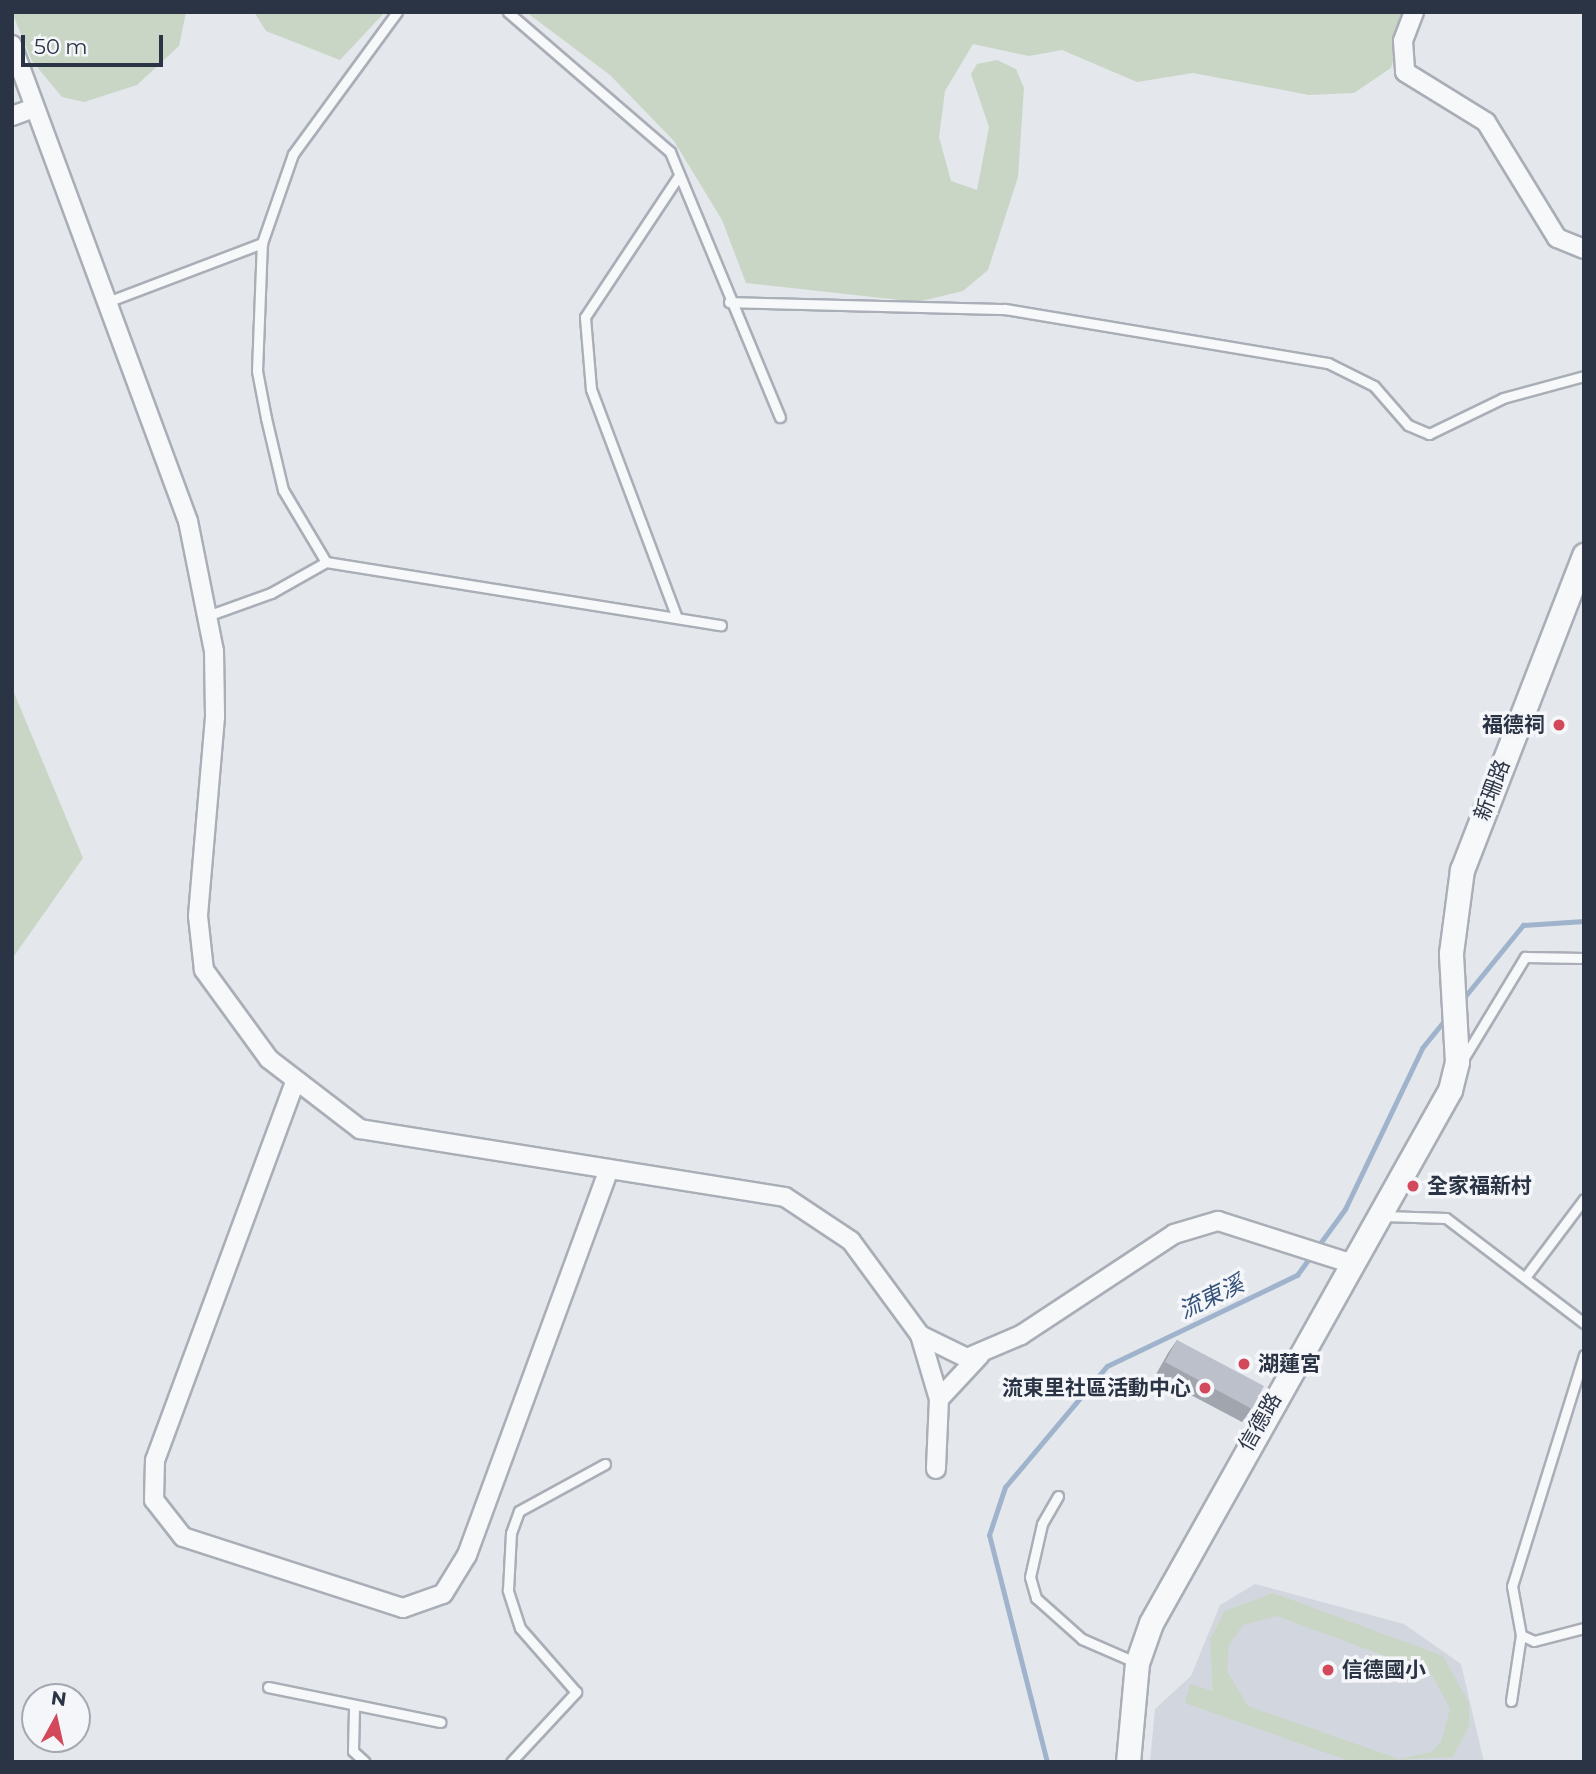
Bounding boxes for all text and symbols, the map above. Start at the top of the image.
scale bar [24,21,166,65]
text: 50 m [34,34,88,59]
place label: 福德祠 [1482,712,1545,738]
marker: 福德祠 [1551,717,1567,733]
street label: 新珊路 [1469,756,1515,824]
place label: 全家福新村 [1427,1173,1532,1199]
marker: 全家福新村 [1405,1178,1421,1194]
water label: 流東溪 [1174,1269,1248,1325]
place label: 湖蓮宮 [1258,1351,1321,1377]
marker: 湖蓮宮 [1236,1356,1252,1372]
place label: 流東里社區活動中心 [1002,1375,1191,1401]
marker: 流東里社區活動中心 [1197,1380,1213,1396]
street label: 信德路 [1233,1388,1287,1456]
place label: 信德國小 [1342,1657,1426,1683]
marker: 信德國小 [1320,1662,1336,1678]
north arrow [21,1683,91,1753]
text: N [50,1686,68,1711]

